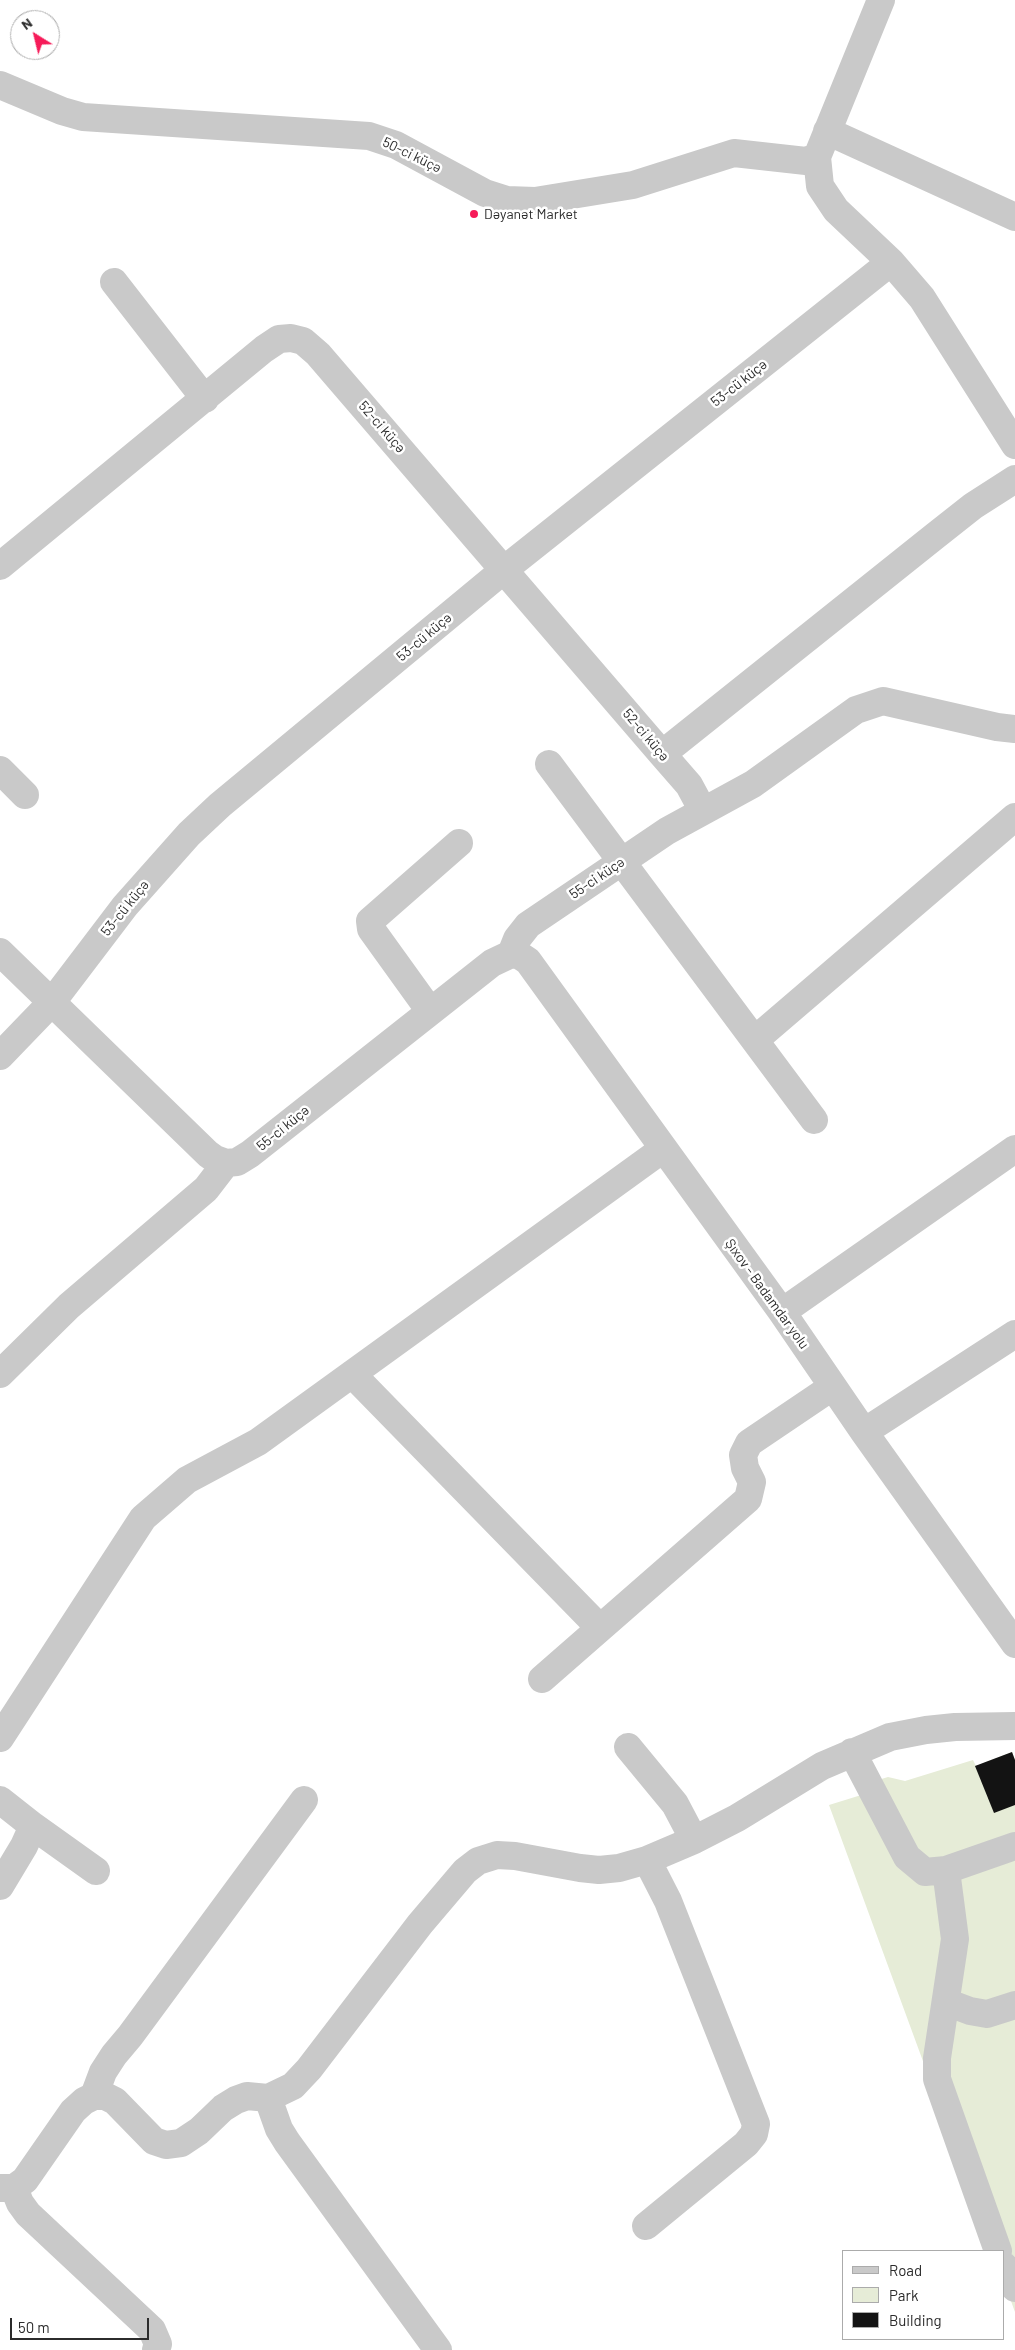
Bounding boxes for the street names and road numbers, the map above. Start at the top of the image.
street label: 50-ci küçə [380,134,444,176]
street label: 53-cü küçə [707,356,771,410]
street label: 52-ci küçə [355,398,409,456]
street label: 53-cü küçə [393,609,455,665]
street label: 52-ci küçə [619,705,673,765]
street label: 55-ci küçə [566,853,628,903]
street label: 53-cü küçə [97,877,153,939]
street label: 55-ci küçə [253,1102,313,1154]
street label: Şıxov - Badamdar yolu [721,1236,813,1352]

